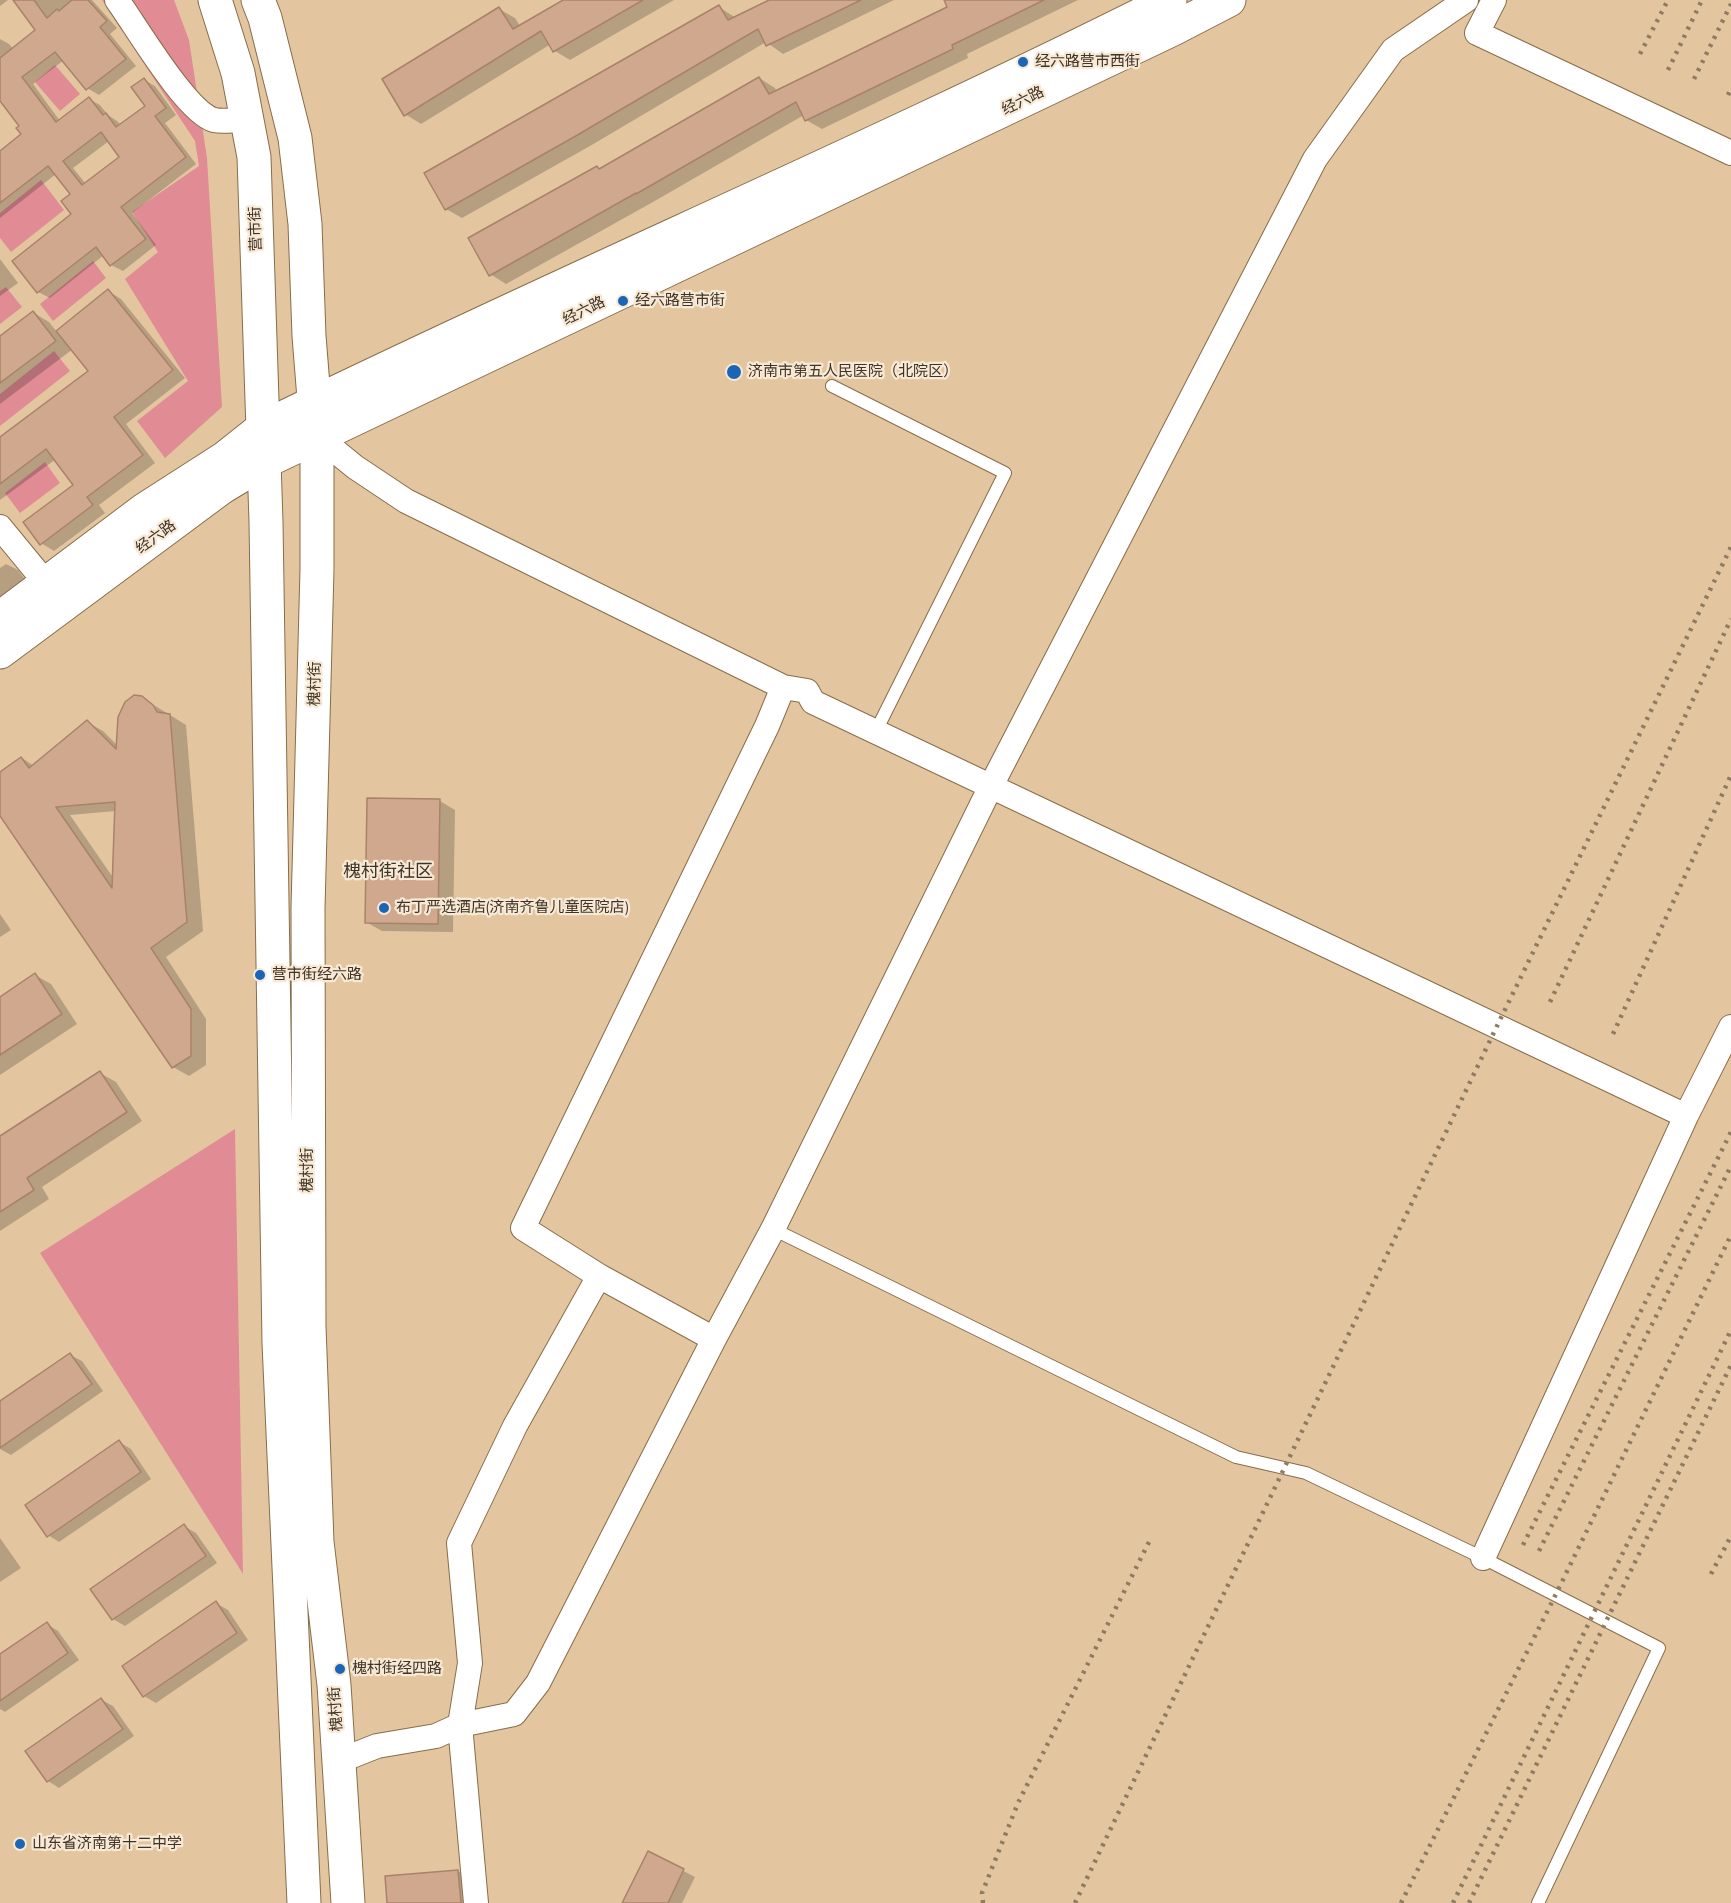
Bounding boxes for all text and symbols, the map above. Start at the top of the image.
place label: 经六路营市西街 [1035,53,1140,71]
marker: 经六路营市西街 [1016,55,1030,69]
street label: 经六路 [999,83,1047,119]
street label: 营市街 [246,206,266,252]
place label: 经六路营市街 [635,292,725,310]
street label: 经六路 [560,293,608,329]
marker: 经六路营市街 [616,294,630,308]
marker: 济南市第五人民医院（北院区） [725,363,743,381]
place label: 济南市第五人民医院（北院区） [748,363,958,381]
street label: 经六路 [133,516,179,558]
street label: 槐村街 [306,661,324,707]
district label: 槐村街社区 [343,861,433,883]
place label: 布丁严选酒店(济南齐鲁儿童医院店) [396,899,628,917]
marker: 布丁严选酒店(济南齐鲁儿童医院店) [377,901,391,915]
place label: 营市街经六路 [272,966,362,984]
marker: 营市街经六路 [253,968,267,982]
street label: 槐村街 [299,1148,317,1192]
place label: 槐村街经四路 [352,1660,442,1678]
marker: 槐村街经四路 [333,1662,347,1676]
street label: 槐村街 [325,1686,347,1732]
place label: 山东省济南第十二中学 [32,1835,182,1853]
marker: 山东省济南第十二中学 [13,1837,27,1851]

